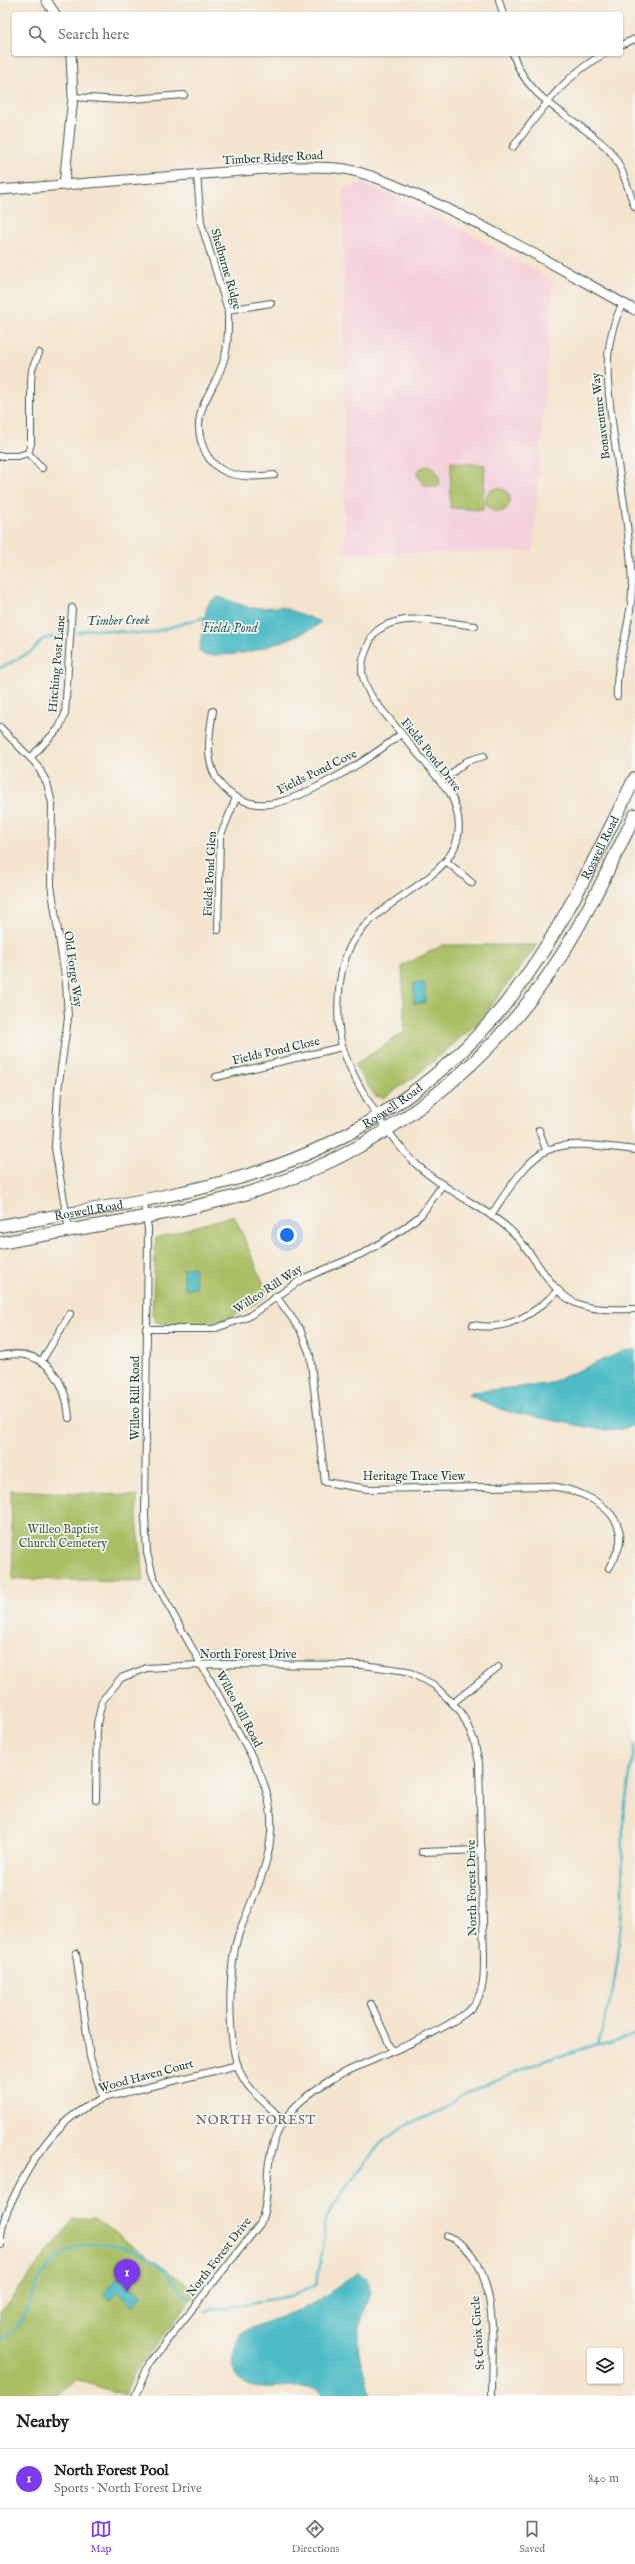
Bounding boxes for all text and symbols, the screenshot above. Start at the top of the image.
search box [12,12,623,56]
icon: search [26,23,48,45]
text: Search here [58,25,129,44]
street label: Timber Ridge Road [222,148,324,168]
street label: Shelburne Ridge [207,227,245,312]
street label: Bonaventure Way [588,372,614,460]
water label: Timber Creek [86,612,151,630]
street label: Hitching Post Lane [45,614,69,713]
water label: Fields Pond [202,620,259,637]
street label: Fields Pond Drive [398,715,465,795]
street label: Fields Pond Cove [275,746,360,798]
street label: Roswell Road [578,813,623,882]
street label: Fields Pond Glen [200,830,220,917]
street label: Old Forge Way [60,930,86,1008]
street label: Fields Pond Close [231,1034,322,1068]
street label: Roswell Road [359,1080,426,1132]
street label: Roswell Road [53,1197,125,1224]
your location [277,1225,297,1245]
street label: Willeo Rill Way [231,1261,305,1317]
street label: Willeo Rill Road [128,1355,143,1440]
street label: Heritage Trace View [363,1469,466,1484]
park label: Willeo Baptist Church Cemetery [19,1522,107,1551]
street label: North Forest Drive [200,1647,297,1662]
street label: Willeo Rill Road [213,1668,266,1750]
street label: North Forest Drive [464,1839,480,1937]
street label: Wood Haven Court [97,2056,195,2096]
district label: NORTH FOREST [196,2112,316,2129]
street label: North Forest Drive [183,2214,255,2300]
pin: 1 [114,2259,140,2292]
street label: St Croix Circle [468,2295,488,2370]
map controls [587,2348,623,2384]
button: layers [587,2348,623,2384]
text: Nearby [16,2412,69,2433]
text: North Forest Pool [54,2461,169,2480]
text: 1 [27,2470,31,2487]
text: 840 m [588,2470,619,2487]
text: Sports · North Forest Drive [54,2480,202,2497]
tab: Map [90,2518,112,2556]
tab: Directions [292,2518,339,2556]
tab: Saved [519,2518,545,2556]

